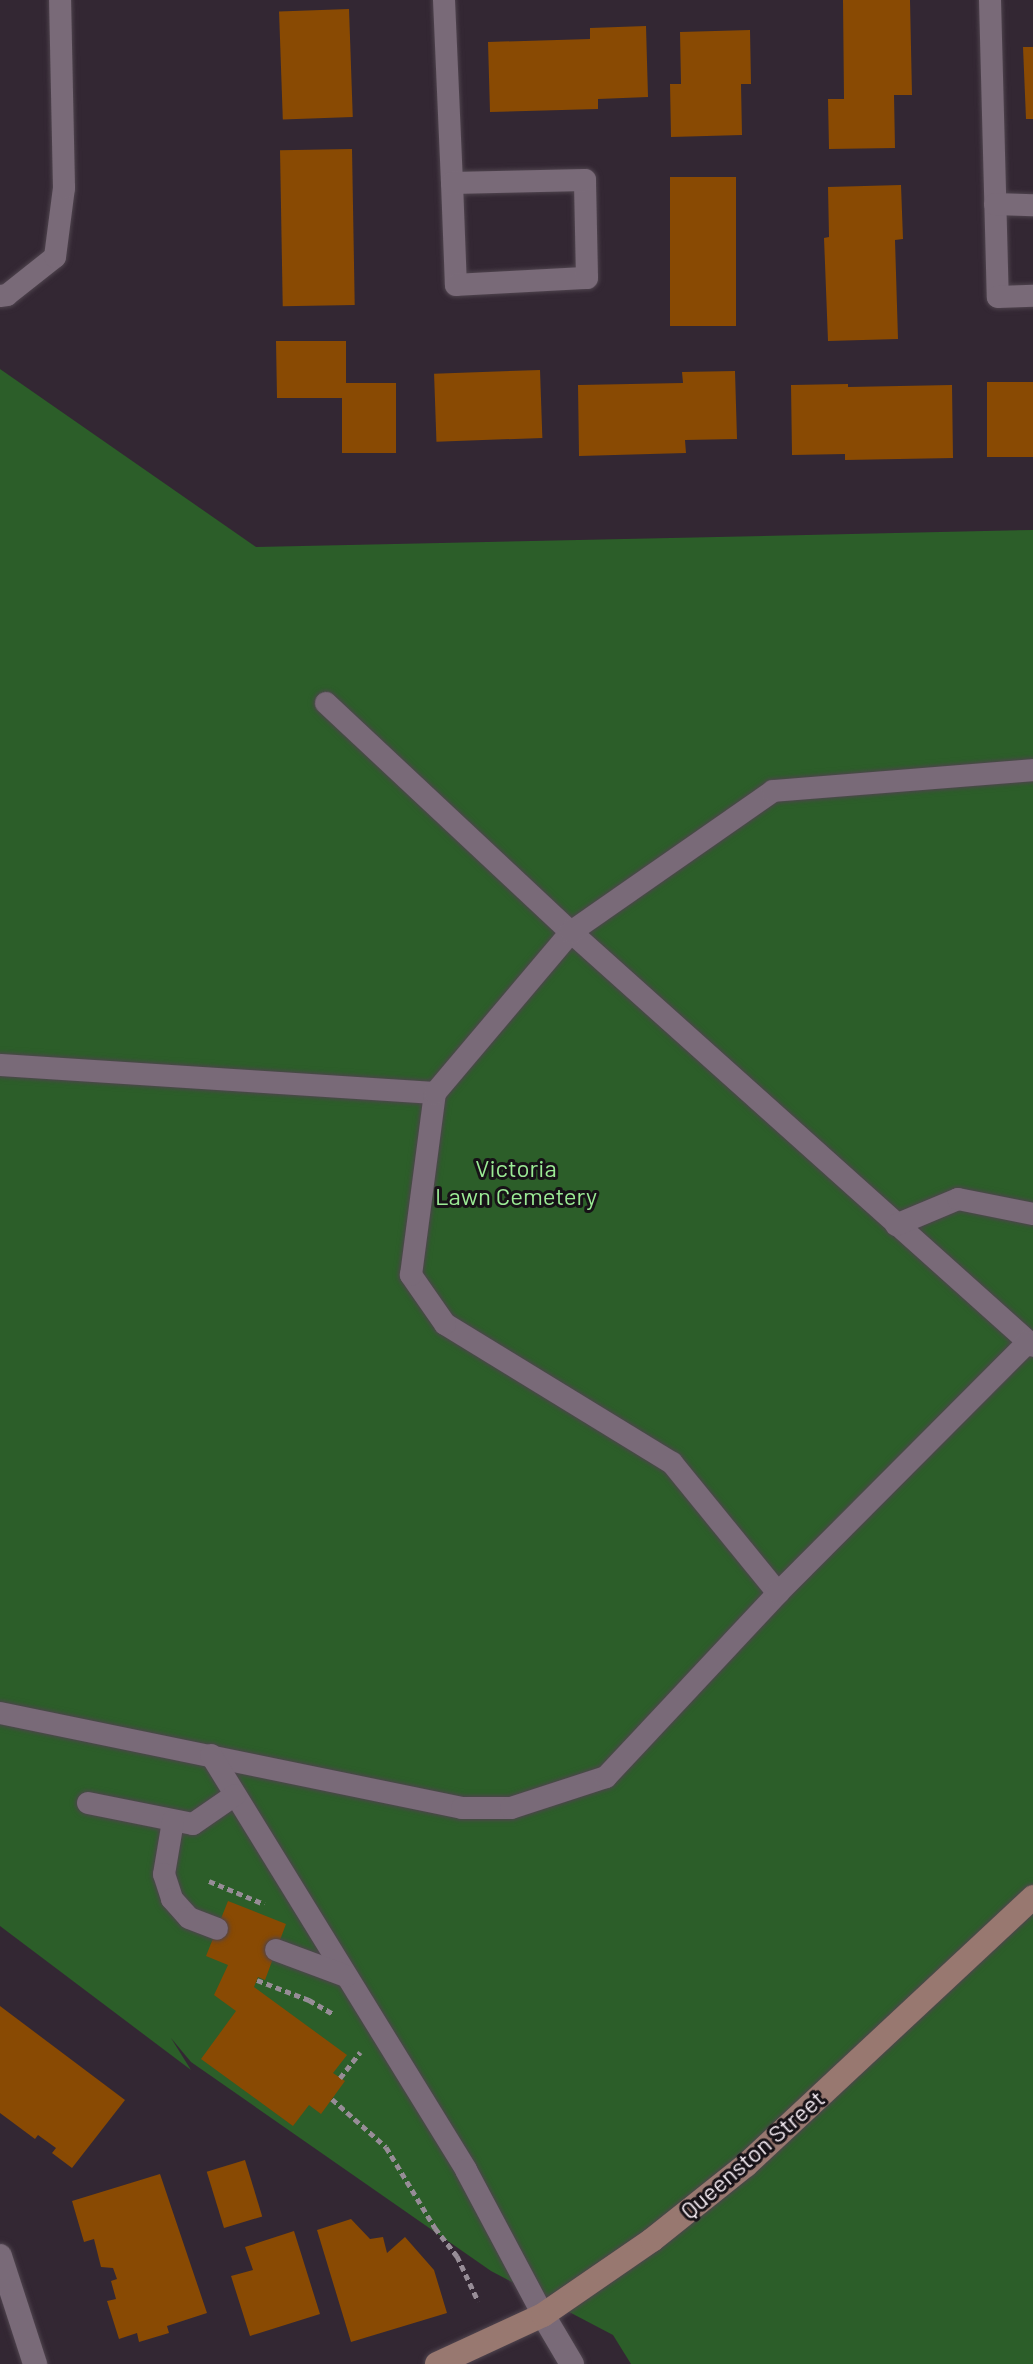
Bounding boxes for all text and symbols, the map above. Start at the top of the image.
park label: Victoria Lawn Cemetery [435,1154,597,1210]
street label: Queenston Street [674,2084,830,2224]

